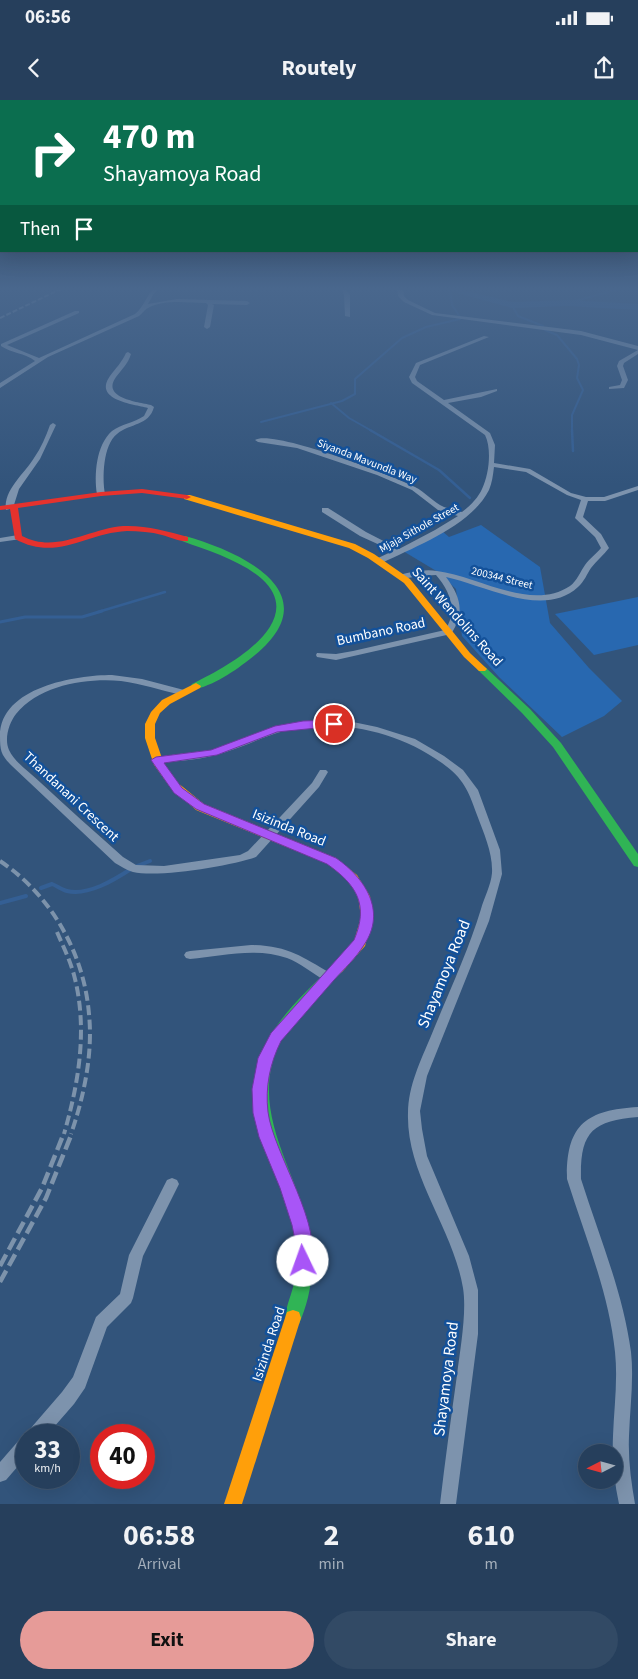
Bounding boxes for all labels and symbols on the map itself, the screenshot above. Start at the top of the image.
street label: Siyanda Mavundla Way [315,435,419,487]
street label: Mjaja Sithole Street [376,500,462,556]
street label: Saint Wendolins Road [407,563,507,671]
street label: 200344 Street [470,563,534,593]
street label: Bumbano Road [335,613,427,651]
pin [313,703,355,745]
street label: Thandanani Crescent [19,747,123,847]
street label: Isizinda Road [249,804,329,852]
street label: Shayamoya Road [412,916,476,1032]
position arrow [276,1234,328,1286]
street label: Isizinda Road [247,1304,291,1384]
street label: Shayamoya Road [428,1321,464,1437]
speed limit sign: 40 [90,1424,155,1489]
north arrow [578,1444,622,1489]

